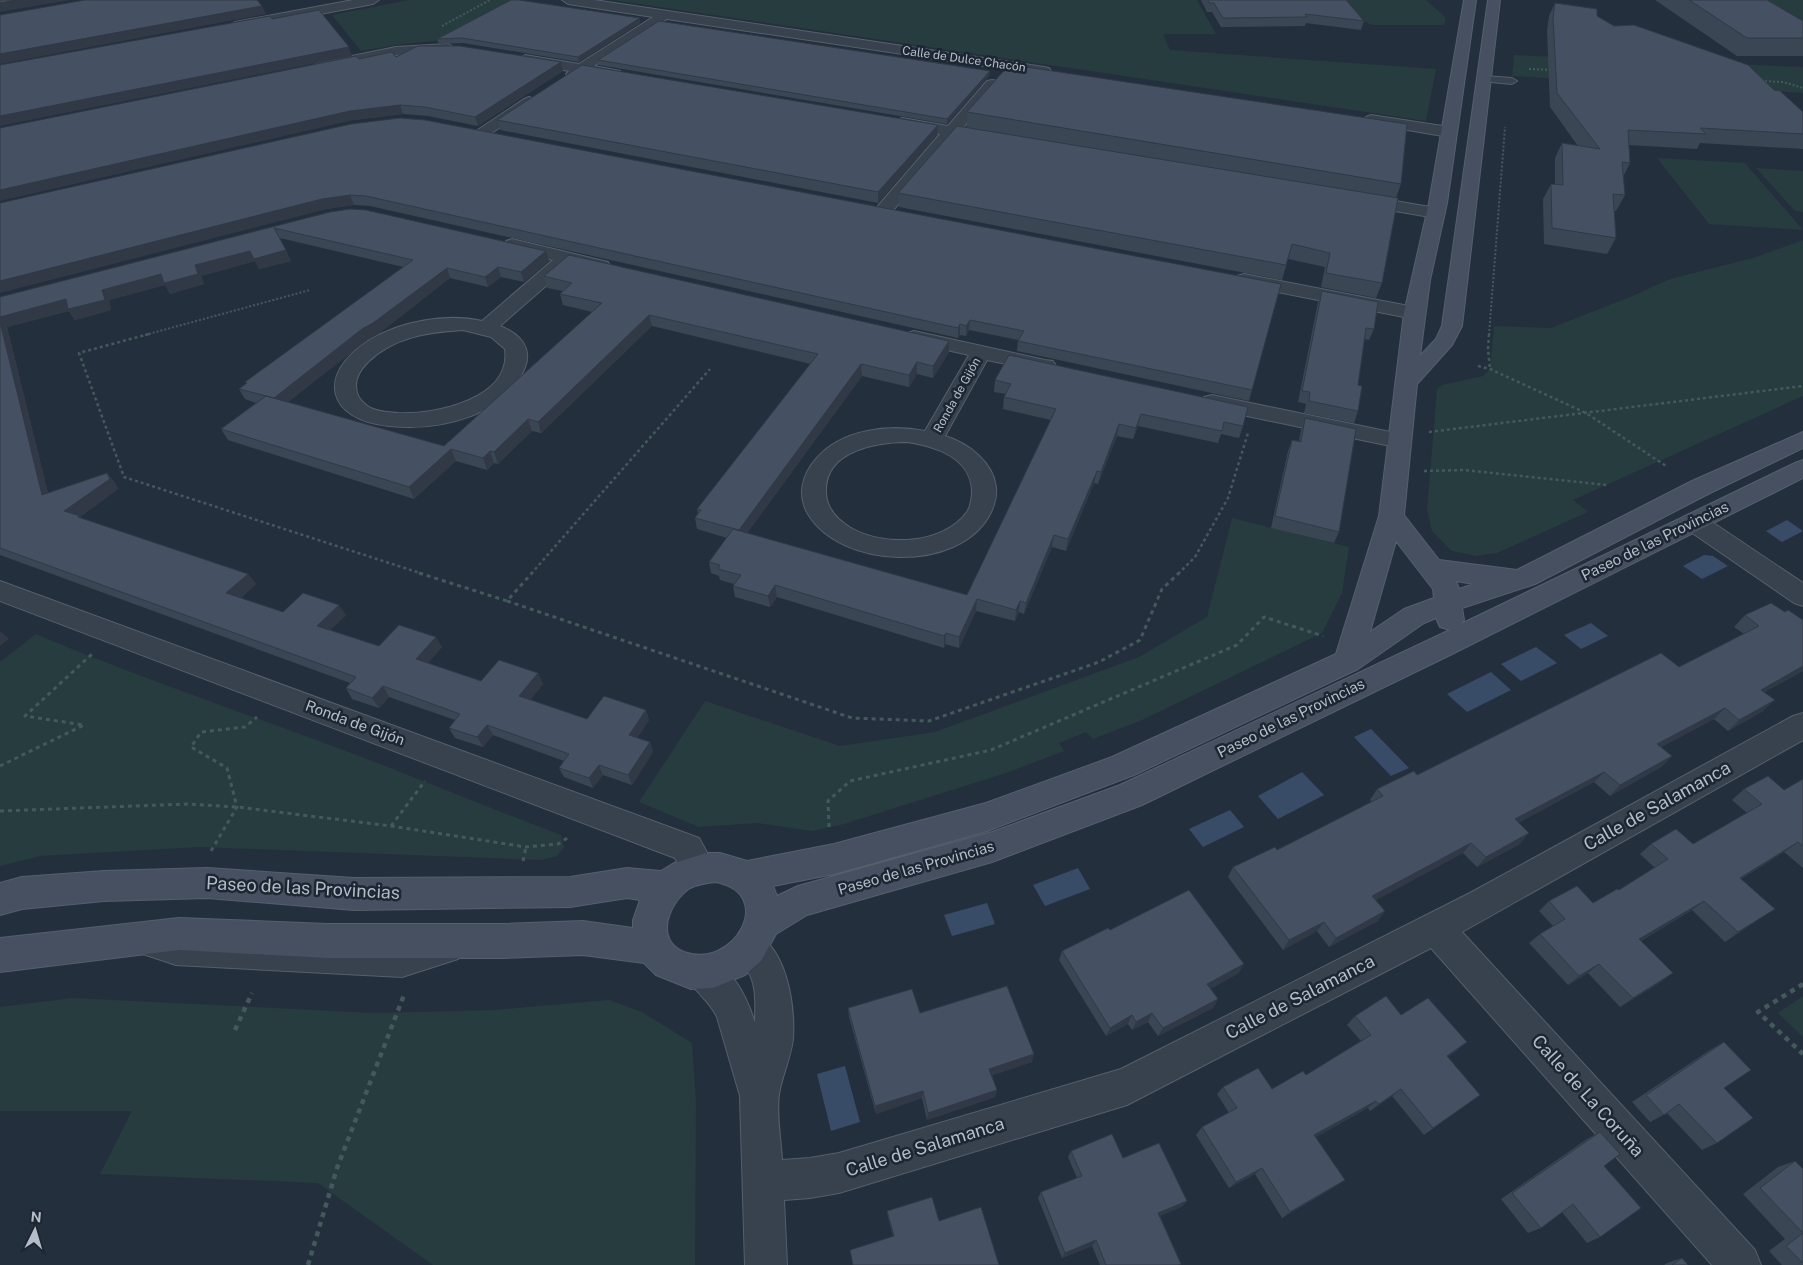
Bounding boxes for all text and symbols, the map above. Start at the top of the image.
street label: Calle de Dulce Chacón [901,43,1027,75]
street label: Ronda de Gijón [931,355,983,435]
street label: Paseo de las Provincias [1578,497,1731,584]
street label: Paseo de las Provincias [1214,674,1367,761]
street label: Ronda de Gijón [303,697,407,748]
street label: Calle de Salamanca [1580,756,1734,855]
street label: Paseo de las Provincias [836,837,996,898]
street label: Paseo de las Provincias [206,872,400,903]
street label: Calle de Salamanca [1222,950,1378,1043]
street label: Calle de La Coruña [1528,1030,1649,1161]
street label: Calle de Salamanca [843,1112,1007,1181]
north arrow [10,1205,60,1255]
text: N [30,1209,42,1225]

